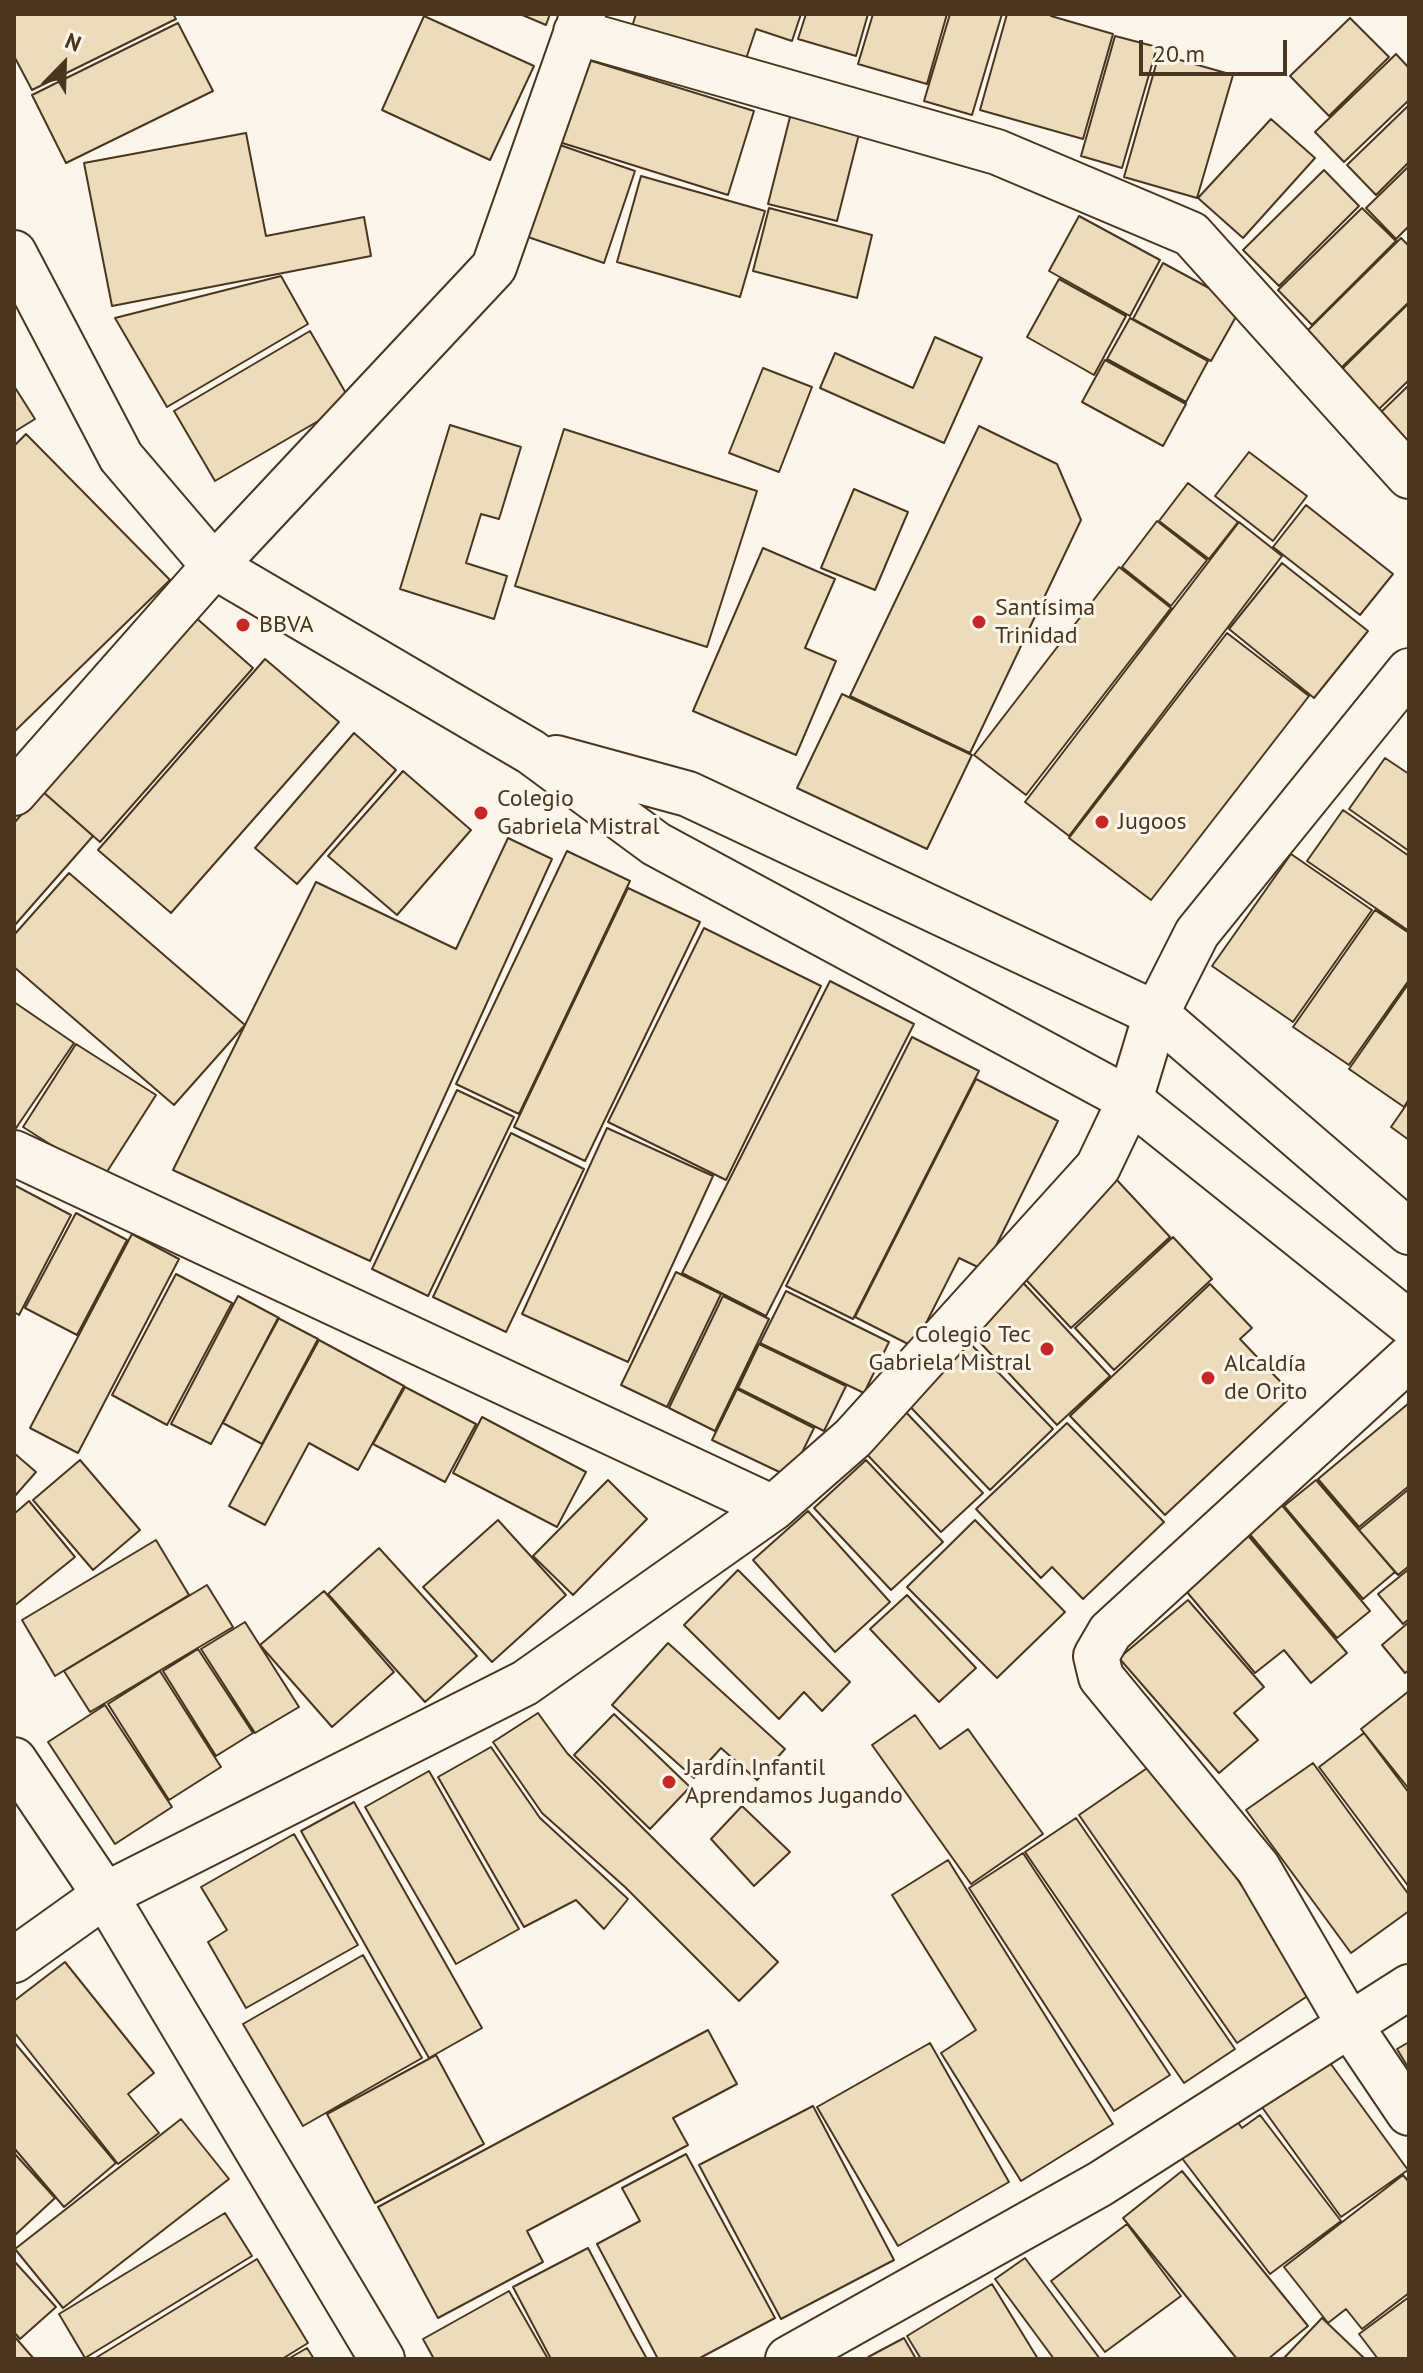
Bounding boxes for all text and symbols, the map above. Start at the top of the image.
north arrow [24,24,104,104]
scale bar [1143,24,1291,74]
text: N [61,26,86,58]
text: 20 m [1153,38,1205,69]
place label: Santísima Trinidad [995,594,1095,650]
place label: BBVA [259,611,314,639]
marker: Santísima Trinidad [970,613,988,631]
marker: BBVA [234,616,252,634]
place label: Colegio Gabriela Mistral [497,785,659,841]
marker: Colegio Gabriela Mistral [472,804,490,822]
place label: Jugoos [1118,808,1187,836]
marker: Jugoos [1093,813,1111,831]
place label: Colegio Tec Gabriela Mistral [869,1321,1031,1377]
marker: Colegio Tec Gabriela Mistral [1038,1340,1056,1358]
place label: Alcaldía de Orito [1224,1350,1307,1406]
marker: Alcaldía de Orito [1199,1369,1217,1387]
place label: Jardín Infantil Aprendamos Jugando [685,1754,903,1810]
marker: Jardín Infantil Aprendamos Jugando [660,1773,678,1791]

